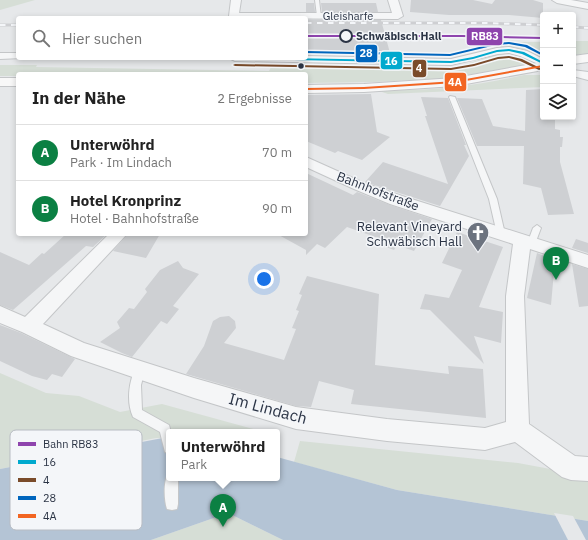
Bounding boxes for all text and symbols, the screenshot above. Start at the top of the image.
street label: Gleisharfe [323,9,373,23]
map controls [540,12,576,120]
button: + [540,12,576,48]
search box [16,16,308,60]
icon: search [30,27,52,49]
line badge: RB83 [466,27,503,46]
text: Hier suchen [62,29,142,48]
marker: Schwäbisch Hall [339,29,353,43]
place label: Schwäbisch Hall [356,29,442,43]
text: RB83 [471,29,499,43]
line badge: 28 [355,44,378,63]
text: 28 [359,46,373,60]
button: − [540,48,576,84]
line badge: 16 [380,51,403,70]
text: 16 [384,54,398,68]
line badge: 4 [412,59,427,78]
unlabelled marker [296,61,306,71]
text: 4 [416,61,423,75]
line badge: 4A [444,72,467,92]
text: 4A [448,75,463,89]
button: layers [540,84,576,120]
text: In der Nähe [32,87,126,109]
text: 2 Ergebnisse [217,90,292,107]
text: Unterwöhrd [70,135,155,154]
text: A [41,144,49,161]
text: 70 m [262,144,292,161]
text: Park · Im Lindach [70,154,172,171]
street label: Bahnhofstraße [334,167,422,215]
text: Hotel Kronprinz [70,191,181,210]
text: B [41,200,49,217]
text: 90 m [262,200,292,217]
text: Hotel · Bahnhofstraße [70,210,199,227]
place label: Relevant Vineyard Schwäbisch Hall [357,218,462,250]
church icon: Relevant Vineyard Schwäbisch Hall [465,220,491,253]
pin: B [543,247,569,280]
your location [254,269,274,289]
street label: Im Lindach [227,388,309,428]
popup [166,429,280,481]
legend [10,430,142,530]
text: Bahn RB83 [43,437,99,451]
text: Unterwöhrd [181,437,265,456]
text: 16 [43,455,56,469]
text: Park [181,456,207,473]
text: 4 [43,473,50,487]
text: 28 [43,491,56,505]
pin: A [210,494,236,527]
text: 4A [43,509,57,523]

